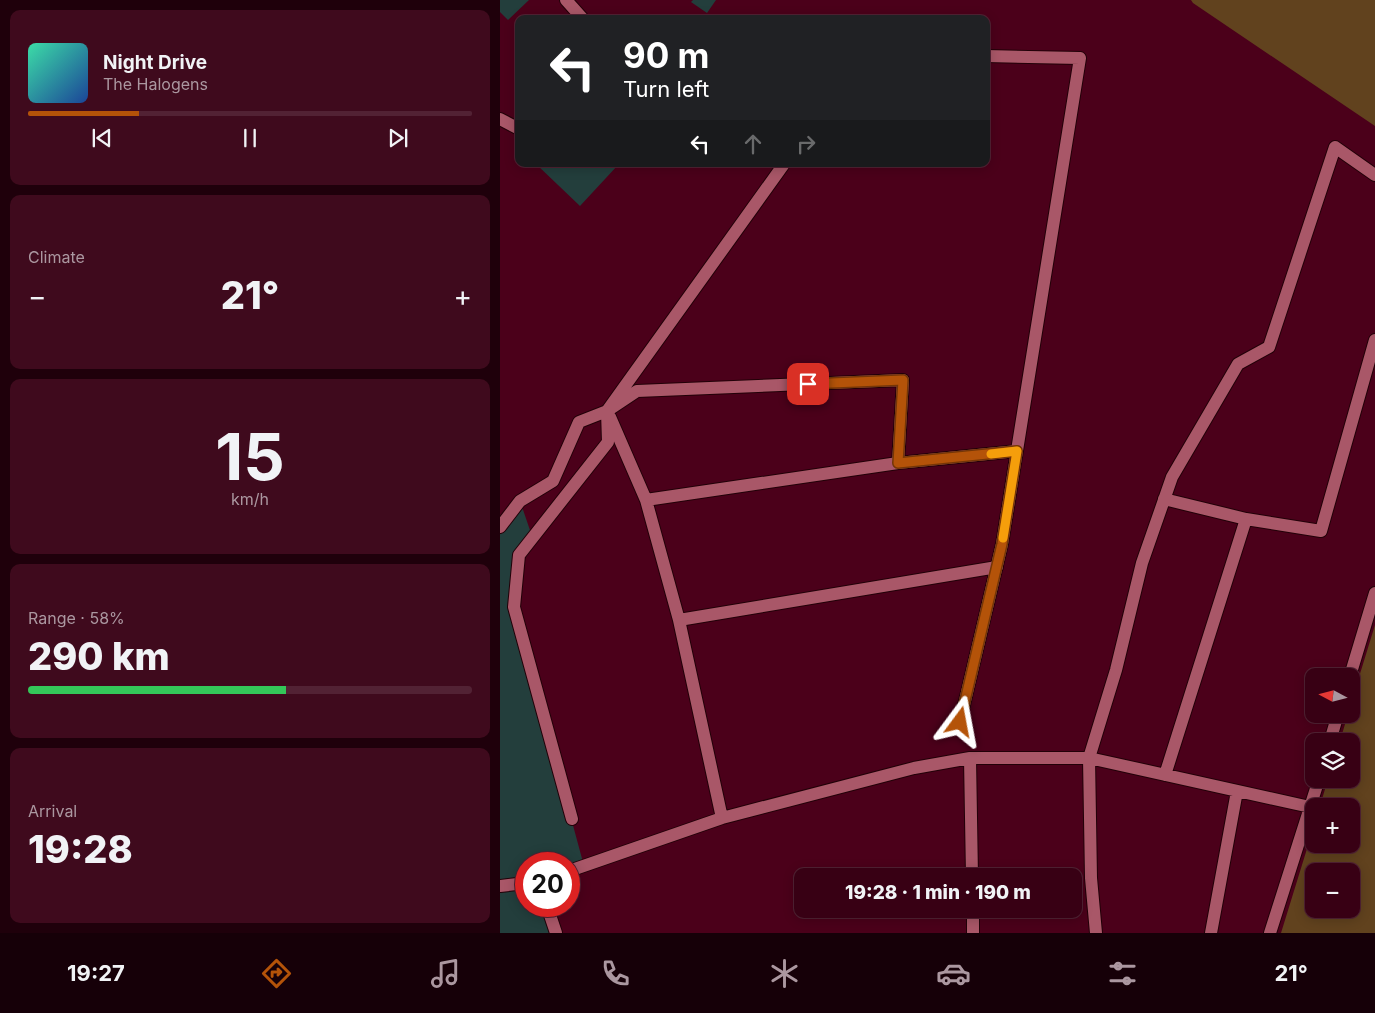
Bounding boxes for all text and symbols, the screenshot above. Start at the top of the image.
text: 90 m [623,34,710,76]
icon: left [540,35,605,100]
text: Night Drive [103,51,207,74]
text: The Halogens [103,74,208,94]
text: Turn left [623,76,709,102]
icon: previous [88,124,116,152]
icon: pause [236,124,264,152]
icon: next [384,124,412,152]
icon: left [686,130,714,158]
icon: ahead [739,130,767,158]
icon: right [792,130,820,158]
text: Climate [28,247,85,267]
text: 21° [221,272,279,318]
text: − [28,279,47,313]
text: + [453,279,472,313]
pin [787,363,829,405]
icon: arrive [794,370,822,398]
text: 15 [215,417,285,496]
text: km/h [231,489,269,509]
text: Range · 58% [28,608,125,628]
text: 290 km [28,633,170,679]
north arrow [1305,668,1360,722]
map controls [1305,668,1360,918]
position arrow [933,695,985,747]
button: layers [1305,733,1360,788]
button: + [1305,798,1360,853]
text: Arrival [28,801,77,821]
text: 19:28 [28,826,133,872]
speed limit sign: 20 [515,852,580,917]
button: − [1305,863,1360,918]
text: 19:28 · 1 min · 190 m [845,881,1031,904]
icon: directions [259,956,294,991]
icon: music [428,956,463,991]
icon: phone [598,956,633,991]
icon: climate [767,956,802,991]
icon: car [936,956,971,991]
icon: filters [1105,956,1140,991]
text: 19:27 [67,960,125,986]
text: 21° [1274,960,1308,986]

